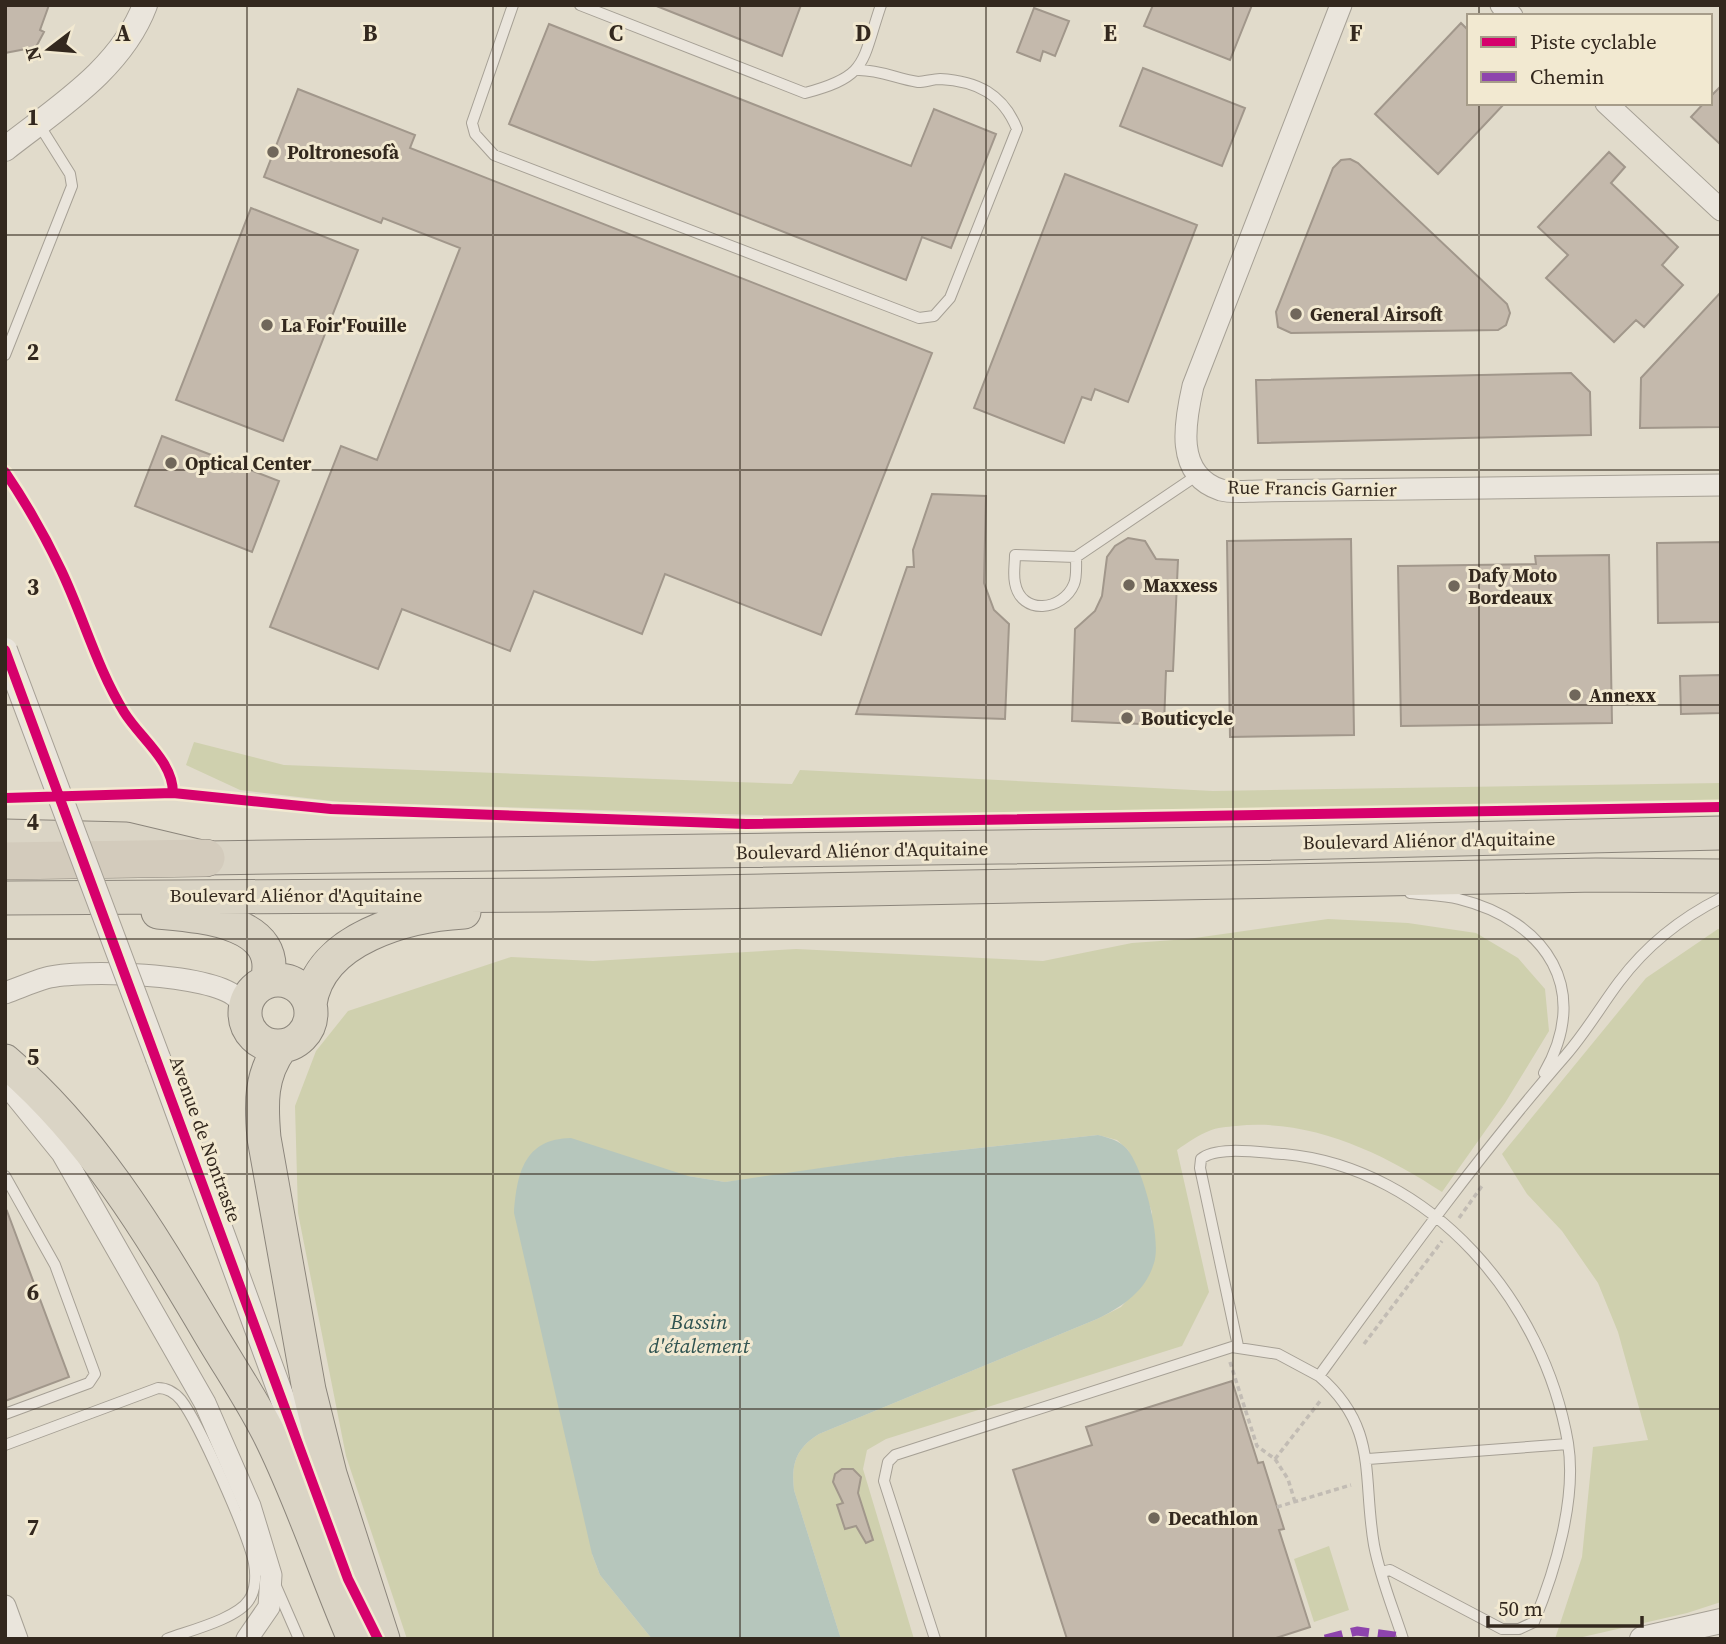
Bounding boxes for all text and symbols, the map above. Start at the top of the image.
north arrow [14,14,84,84]
legend [1467,14,1712,105]
text: A [115,17,131,49]
text: B [363,17,378,49]
text: C [609,17,623,49]
text: D [855,17,871,49]
text: E [1103,17,1117,49]
text: F [1349,17,1363,49]
text: Piste cyclable [1530,27,1657,56]
text: N [18,43,47,64]
text: Chemin [1530,62,1605,91]
text: 1 [27,101,39,133]
place label: Poltronesofà [287,139,400,165]
marker: Poltronesofà [265,144,281,160]
place label: General Airsoft [1310,301,1444,327]
marker: General Airsoft [1288,306,1304,322]
place label: La Foir'Fouille [281,312,407,338]
marker: La Foir'Fouille [259,317,275,333]
text: 2 [27,336,39,368]
place label: Optical Center [185,450,312,476]
marker: Optical Center [163,455,179,471]
street label: Rue Francis Garnier [1227,474,1397,502]
place label: Dafy Moto Bordeaux [1468,562,1557,610]
text: 3 [27,571,39,603]
place label: Maxxess [1143,572,1218,598]
marker: Maxxess [1121,577,1137,593]
marker: Dafy Moto Bordeaux [1446,578,1462,594]
place label: Annexx [1589,682,1657,708]
marker: Annexx [1567,687,1583,703]
place label: Bouticycle [1141,705,1233,731]
marker: Bouticycle [1119,710,1135,726]
text: 4 [27,806,39,838]
street label: Boulevard Aliénor d'Aquitaine [1302,825,1556,855]
street label: Boulevard Aliénor d'Aquitaine [735,835,989,865]
street label: Boulevard Aliénor d'Aquitaine [170,882,422,908]
text: 5 [27,1041,39,1073]
street label: Avenue de Nontraste [164,1052,248,1226]
text: 6 [27,1276,39,1308]
water label: Bassin d'étalement [649,1307,750,1360]
place label: Decathlon [1168,1505,1258,1531]
marker: Decathlon [1146,1510,1162,1526]
text: 7 [27,1511,39,1543]
scale bar [1488,1584,1642,1628]
text: 50 m [1498,1594,1543,1623]

